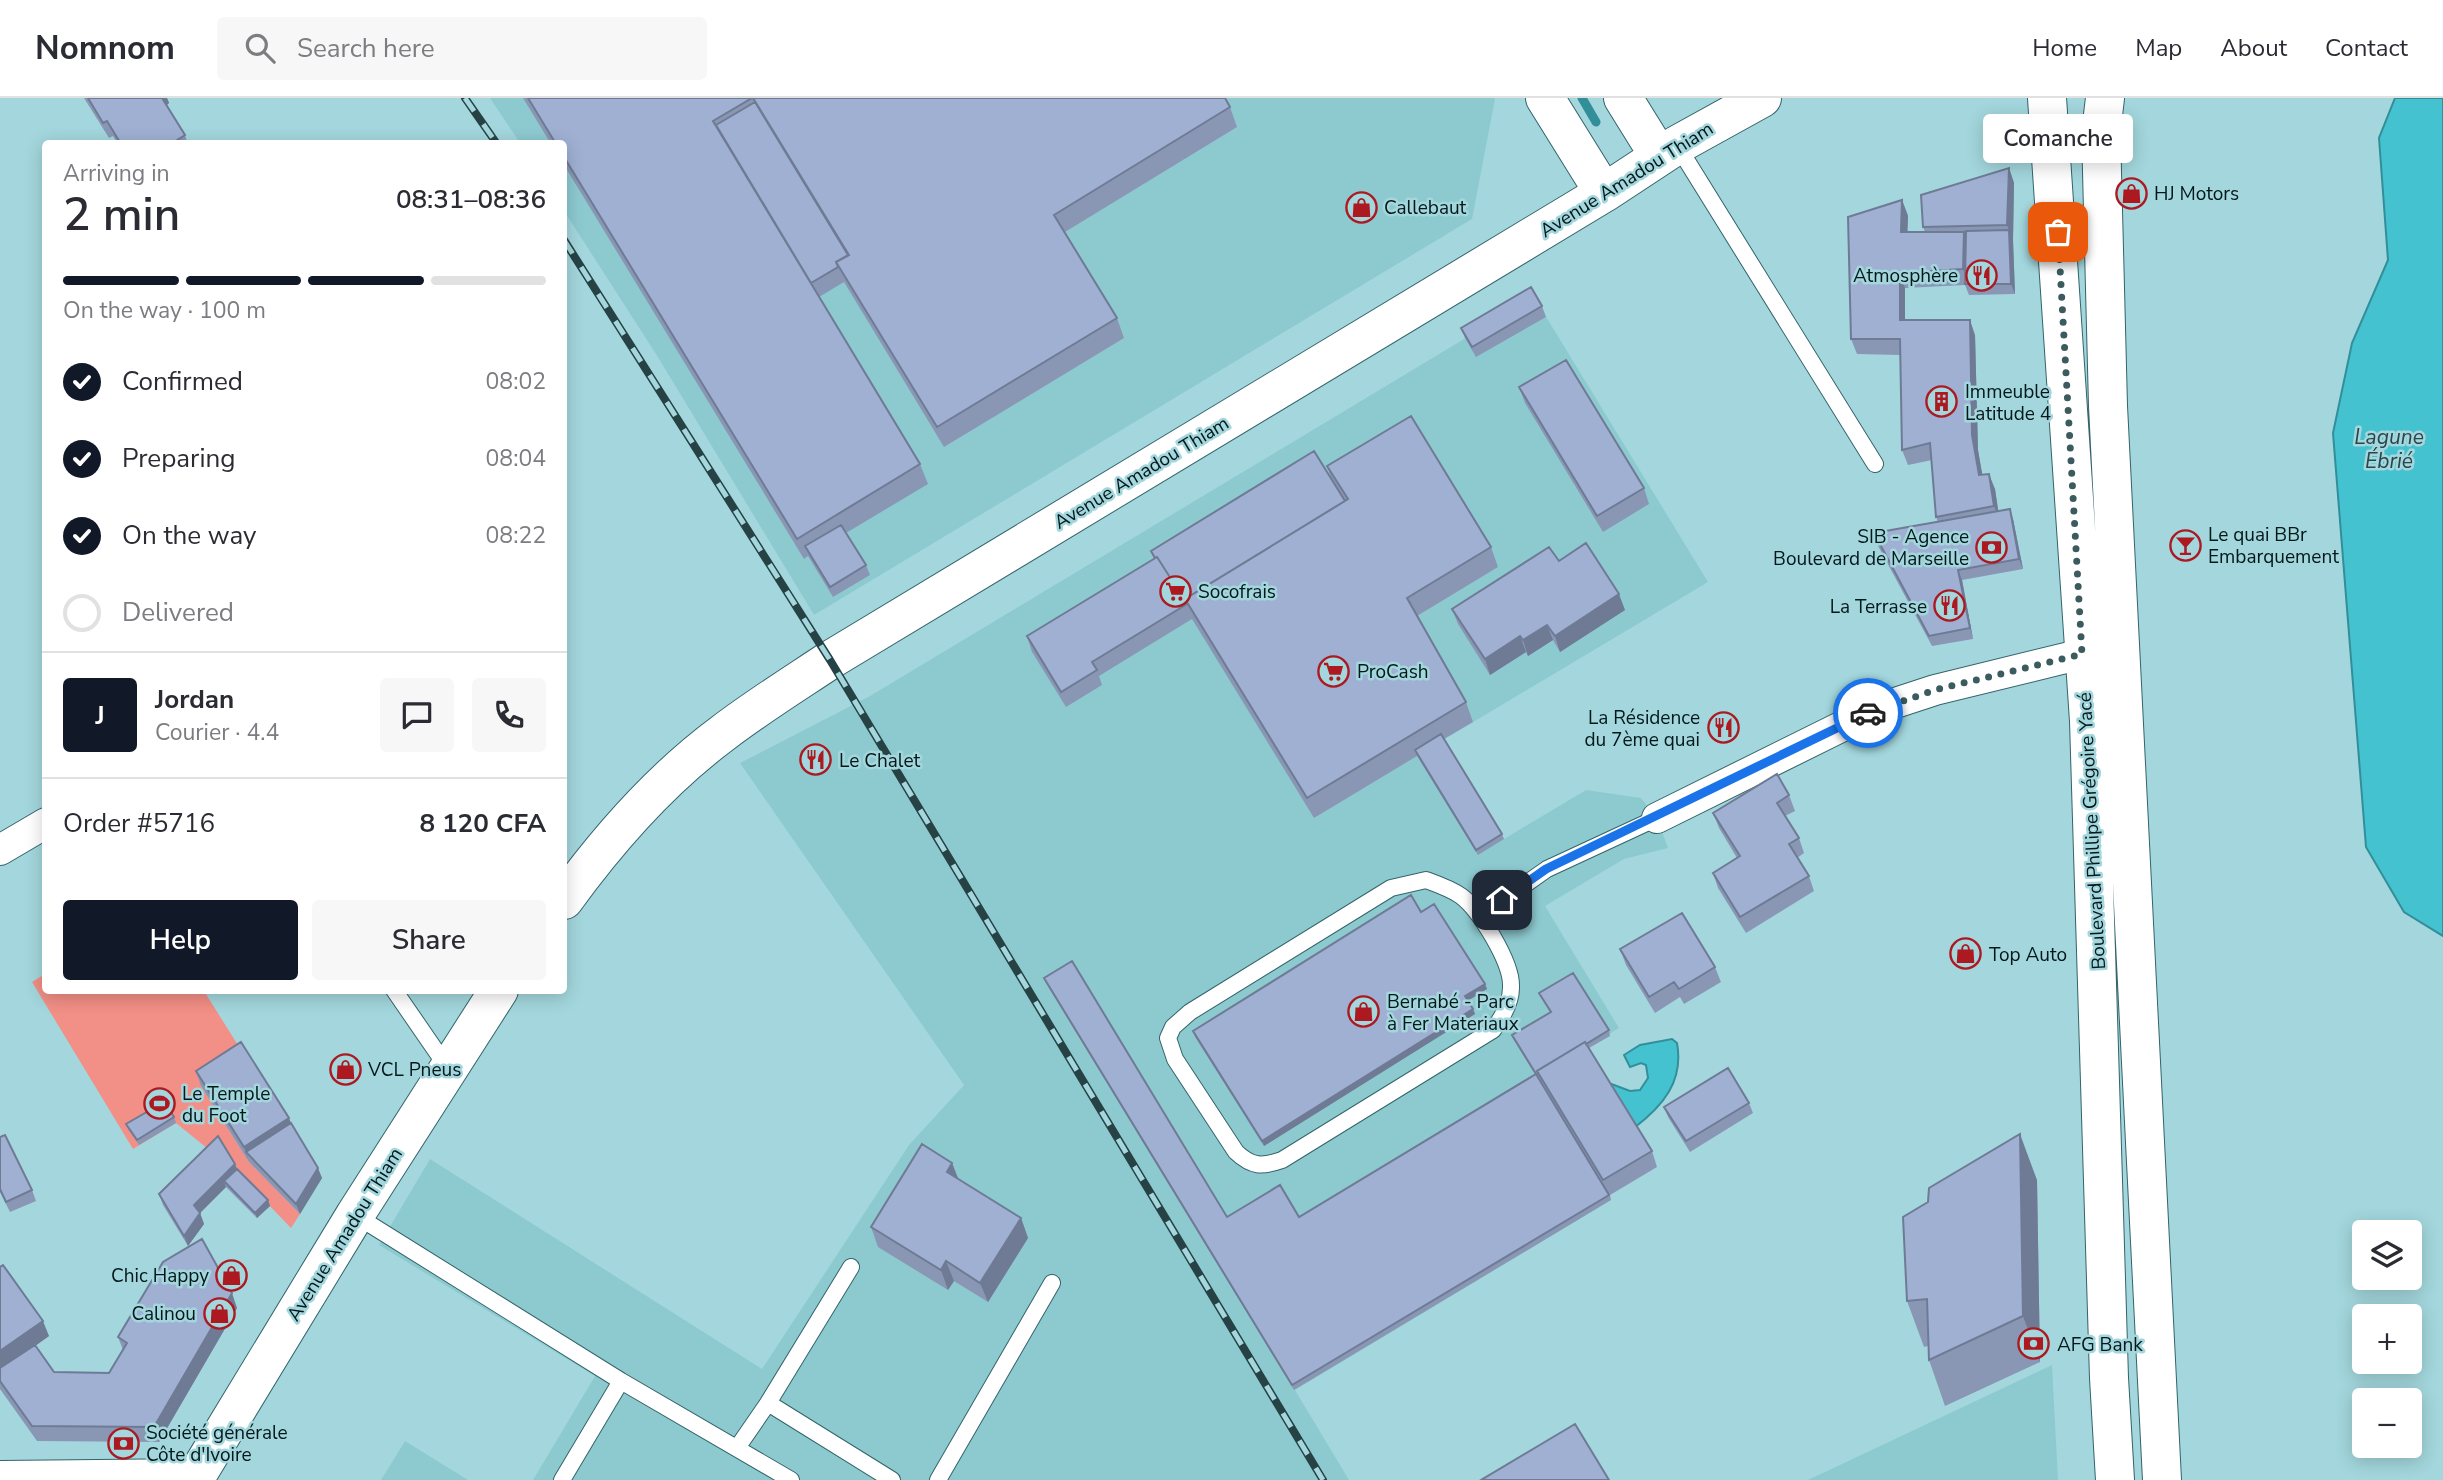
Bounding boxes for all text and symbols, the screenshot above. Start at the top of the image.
search box [217,17,707,80]
text: Nomnom [35,26,175,71]
icon: search [241,29,279,67]
text: Search here [297,31,435,66]
text: Home [2032,32,2097,64]
text: Map [2135,32,2182,64]
text: About [2220,32,2287,64]
text: Contact [2325,32,2408,64]
callout: Comanche [1983,113,2133,162]
street label: Avenue Amadou Thiam [1535,116,1718,244]
text: Comanche [2003,123,2113,154]
text: Arriving in [63,158,170,189]
shop icon: HJ Motors [2114,176,2148,210]
place label: HJ Motors [2154,181,2239,207]
text: 08:31–08:36 [396,182,546,217]
text: 2 min [63,183,180,246]
shop icon: Callebaut [1344,190,1378,224]
place label: Callebaut [1384,195,1467,221]
pin [2028,202,2088,262]
icon: bag [2039,213,2077,251]
restaurant icon: Atmosphère [1964,258,1998,292]
place label: Atmosphère [1853,263,1958,289]
text: On the way · 100 m [63,295,266,326]
icon: check [63,363,101,401]
text: Confirmed [122,364,243,399]
text: 08:02 [486,366,546,397]
place label: Immeuble Latitude 4 [1965,379,2051,427]
building icon: Immeuble Latitude 4 [1925,385,1959,419]
street label: Avenue Amadou Thiam [1049,410,1234,535]
water label: Lagune Ébrié [2354,423,2424,475]
icon: check [63,440,101,478]
text: Preparing [122,441,235,476]
text: 08:04 [486,443,546,474]
icon: check [63,517,101,555]
text: On the way [122,518,256,553]
text: 08:22 [486,520,546,551]
place label: Le quai BBr Embarquement [2208,522,2339,570]
place label: SIB - Agence Boulevard de Marseille [1773,524,1969,572]
bar icon: Le quai BBr Embarquement [2168,528,2202,562]
bank icon: SIB - Agence Boulevard de Marseille [1975,530,2009,564]
supermarket icon: Socofrais [1158,574,1192,608]
place label: Socofrais [1198,579,1276,605]
restaurant icon: La Terrasse [1933,589,1967,623]
place label: La Terrasse [1830,594,1927,620]
text: Delivered [122,595,234,630]
supermarket icon: ProCash [1317,654,1351,688]
place label: ProCash [1357,659,1429,685]
button: chat [380,678,454,752]
button: phone [472,678,546,752]
courier [1833,678,1903,748]
text: Jordan [155,682,234,717]
street label: Boulevard Phillipe Grégoire Yacé [2072,692,2112,970]
icon: car [1849,694,1887,732]
text: J [95,698,105,733]
place label: La Résidence du 7ème quai [1584,705,1700,753]
restaurant icon: La Résidence du 7ème quai [1706,711,1740,745]
text: Courier · 4.4 [155,717,279,748]
restaurant icon: Le Chalet [799,743,833,777]
place label: Le Chalet [839,748,920,774]
text: Order #5716 [63,806,215,841]
text: 8 120 CFA [419,806,546,841]
pin [1472,870,1532,930]
icon: home [1483,881,1521,919]
button: Help [63,900,298,980]
button: Share [312,900,546,980]
shop icon: Top Auto [1949,937,1983,971]
place label: Top Auto [1989,942,2067,968]
place label: Bernabé - Parc à Fer Materiaux [1387,989,1519,1037]
shop icon: Bernabé - Parc à Fer Materiaux [1347,995,1381,1029]
shop icon: VCL Pneus [328,1052,362,1086]
place label: VCL Pneus [367,1057,461,1083]
place label: Le Temple du Foot [182,1081,270,1129]
sports icon: Le Temple du Foot [142,1087,176,1121]
street label: Avenue Amadou Thiam [281,1143,409,1326]
map controls [2352,1220,2422,1458]
button: layers [2352,1220,2422,1290]
shop icon: Chic Happy [215,1258,249,1292]
place label: Chic Happy [111,1263,209,1289]
shop icon: Calinou [202,1296,236,1330]
place label: Calinou [131,1301,196,1327]
button: + [2352,1304,2422,1374]
bank icon: AFG Bank [2017,1327,2051,1361]
place label: AFG Bank [2057,1332,2143,1358]
button: − [2352,1388,2422,1458]
place label: Société générale Côte d'Ivoire [146,1420,288,1468]
bank icon: Société générale Côte d'Ivoire [106,1426,140,1460]

